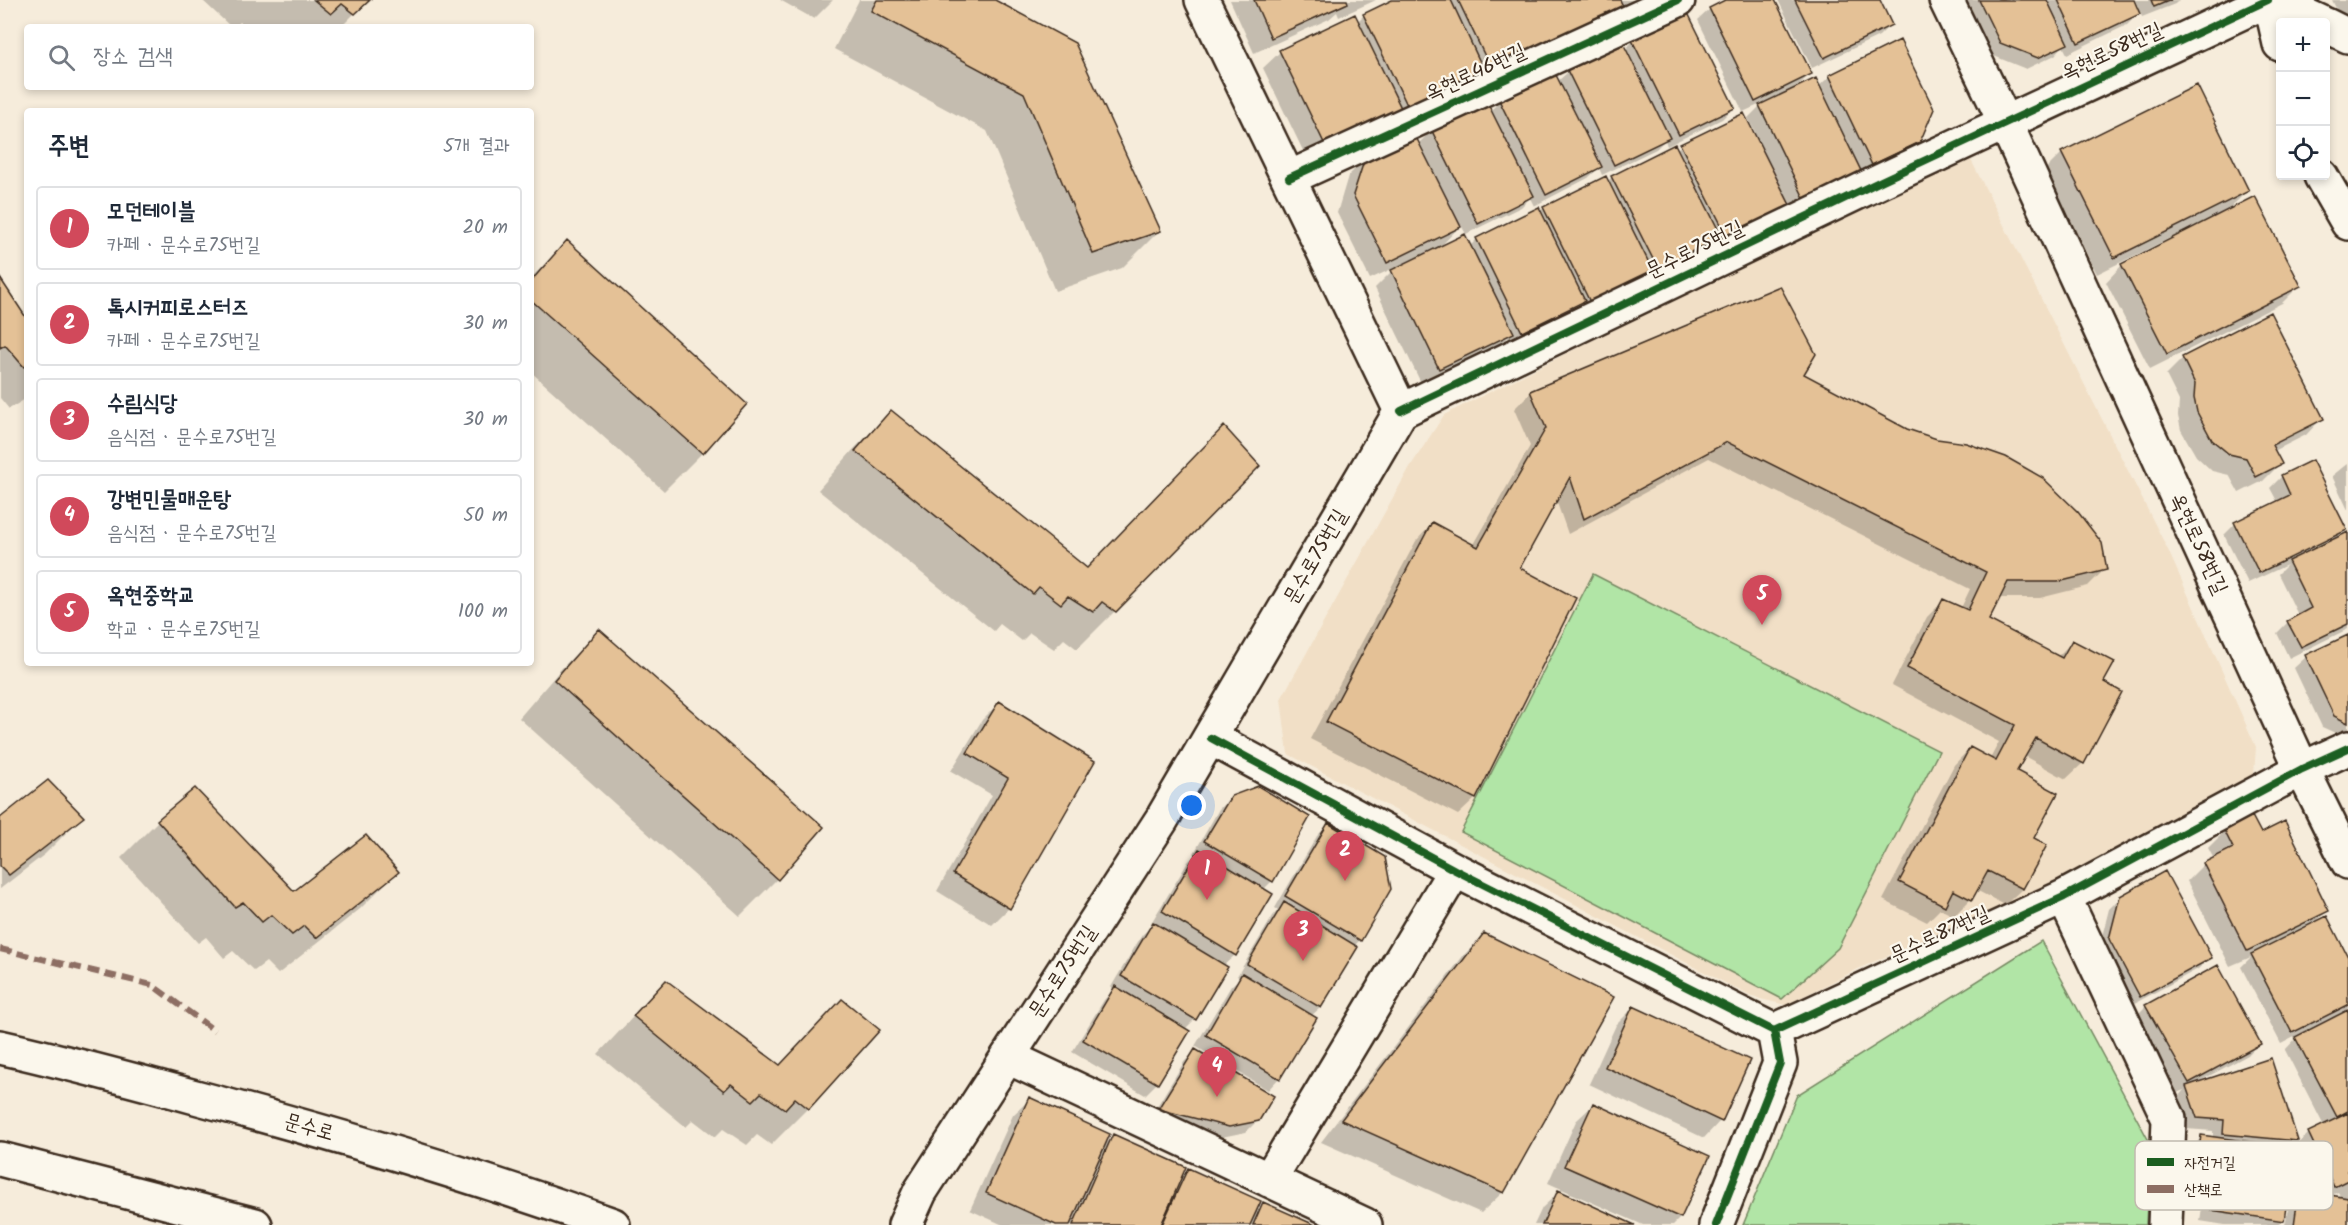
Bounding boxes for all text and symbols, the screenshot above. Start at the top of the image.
street label: 옥현로58번길 [2056,14,2168,90]
map controls [2276,18,2330,180]
button: + [2276,18,2330,72]
search box [24,24,534,90]
street label: 옥현로46번길 [1420,35,1532,111]
text: 장소 검색 [93,40,173,75]
icon: search [45,41,78,74]
button: − [2276,72,2330,126]
text: 주변 [48,126,90,168]
button: locate [2276,126,2330,180]
text: 5개 결과 [443,131,510,163]
text: 모던테이블 [107,195,196,230]
text: 1 [66,212,73,244]
text: 20 m [462,212,508,244]
street label: 문수로75번길 [1640,212,1750,288]
text: 카페 · 문수로75번길 [107,230,260,262]
text: 톡시커피로스터즈 [107,291,249,326]
text: 2 [64,308,75,340]
text: 30 m [463,308,508,340]
text: 카페 · 문수로75번길 [107,326,260,358]
text: 수림식당 [107,387,178,422]
text: 3 [64,404,75,436]
text: 30 m [463,404,508,436]
text: 음식점 · 문수로75번길 [107,422,277,454]
text: 강변민물매운탕 [107,483,231,518]
street label: 옥현로58번길 [2160,488,2236,600]
text: 4 [64,500,75,532]
text: 50 m [463,500,508,532]
street label: 문수로75번길 [1275,503,1357,611]
text: 음식점 · 문수로75번길 [107,518,277,550]
pin: 5 [1742,576,1782,625]
text: 옥현중학교 [107,579,196,614]
text: 5 [64,596,75,628]
text: 100 m [458,596,508,628]
text: 학교 · 문수로75번길 [107,614,260,646]
your location [1177,791,1206,820]
pin: 2 [1326,832,1364,881]
pin: 1 [1188,850,1226,900]
street label: 문수로87번길 [1885,897,1995,973]
pin: 3 [1284,912,1322,961]
street label: 문수로75번길 [1020,919,1106,1025]
pin: 4 [1198,1048,1236,1097]
street label: 문수로 [280,1105,338,1151]
legend [2135,1141,2333,1210]
text: 자전거길 [2184,1151,2236,1176]
text: 산책로 [2184,1178,2223,1203]

